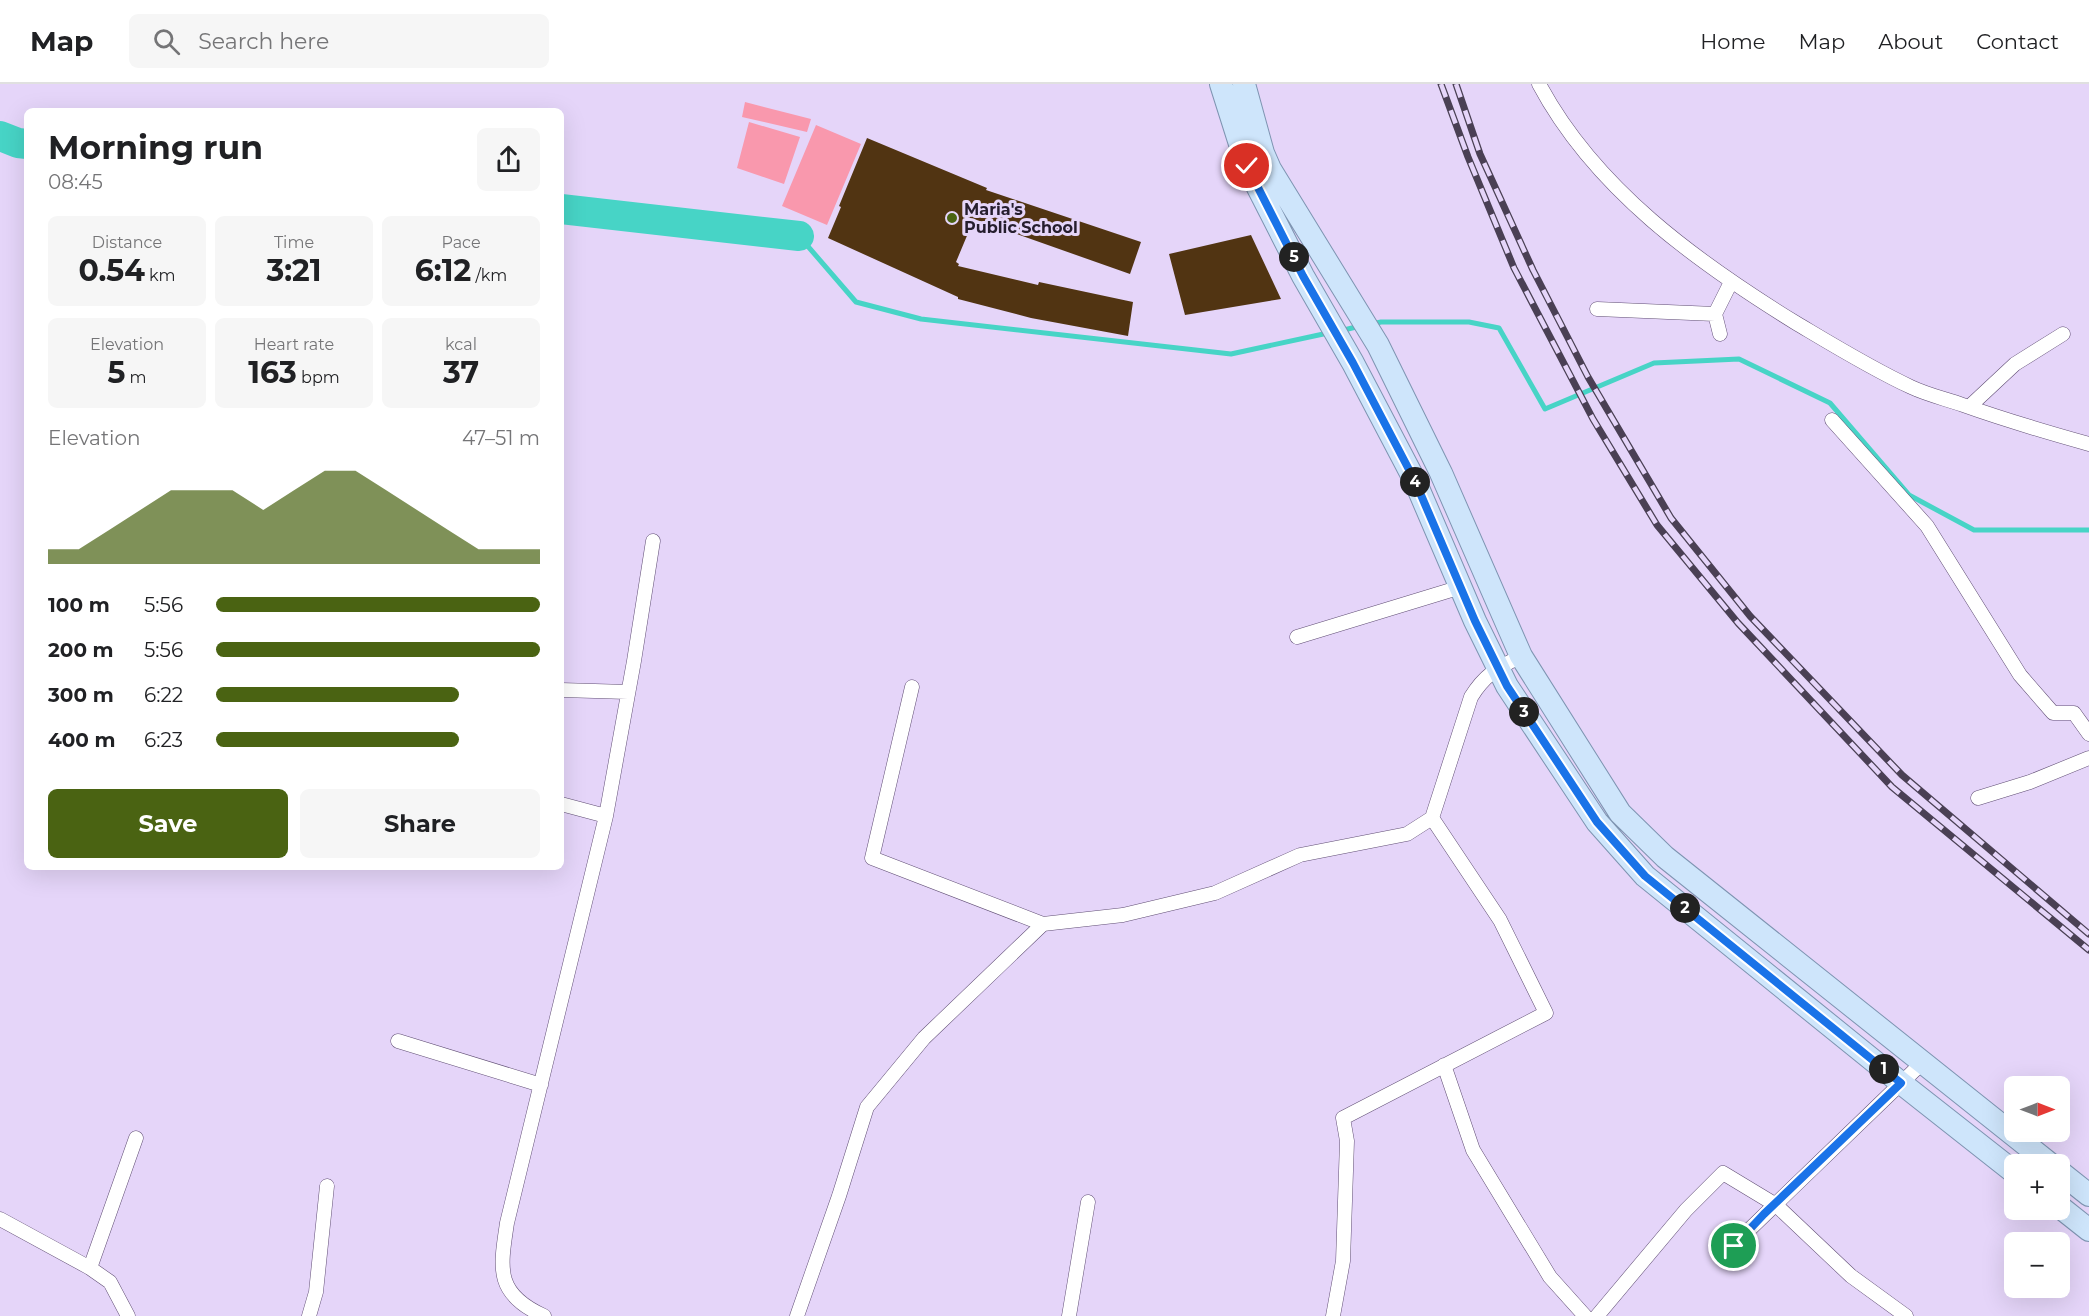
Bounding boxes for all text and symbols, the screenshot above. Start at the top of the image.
search box [129,14,549,68]
text: Map [30,24,93,58]
icon: search [150,25,183,58]
text: Search here [198,28,329,55]
text: Home [1700,29,1765,54]
text: Map [1798,29,1845,54]
text: About [1878,29,1943,54]
text: Contact [1976,29,2059,54]
text: Morning run [48,127,263,167]
button: share [477,128,540,191]
pin [1221,140,1272,191]
icon: check [1230,149,1263,182]
text: 08:45 [48,170,103,194]
place label: Maria's Public School [964,200,1078,237]
marker: Maria's Public School [945,211,959,225]
text: Distance [92,233,162,252]
text: Time [274,233,314,252]
text: Pace [441,233,481,252]
pin: 5 [1279,242,1309,272]
text: 5 [1289,247,1299,266]
text: 0.54 [79,252,145,289]
text: 3:21 [266,252,322,289]
text: 6:12 [415,252,471,289]
text: km [145,266,175,285]
text: /km [471,266,507,285]
text: Elevation [90,335,164,354]
text: Heart rate [254,335,334,354]
text: kcal [445,335,477,354]
text: 5 [107,354,125,391]
text: 163 [248,354,297,391]
text: 37 [443,354,479,391]
text: m [125,368,147,387]
text: bpm [297,368,340,387]
text: Elevation [48,426,140,450]
text: 47–51 m [462,426,540,450]
pin: 4 [1400,467,1430,497]
text: 4 [1409,472,1421,491]
text: 100 m [48,593,110,617]
text: 5:56 [144,593,183,617]
text: 200 m [48,638,114,662]
text: 5:56 [144,638,183,662]
text: 300 m [48,683,114,707]
text: 6:22 [144,683,183,707]
pin: 3 [1509,697,1539,727]
text: 3 [1519,702,1529,721]
text: 400 m [48,728,116,752]
text: 6:23 [144,728,183,752]
button: Save [48,789,288,858]
button: Share [300,789,540,858]
pin: 2 [1670,893,1700,923]
text: 2 [1680,898,1690,917]
pin: 1 [1869,1054,1899,1084]
text: 1 [1881,1059,1887,1078]
north arrow [2004,1076,2070,1142]
map controls [2004,1076,2070,1298]
button: + [2004,1154,2070,1220]
pin [1708,1220,1759,1271]
icon: arrive [1717,1229,1750,1262]
button: − [2004,1232,2070,1298]

